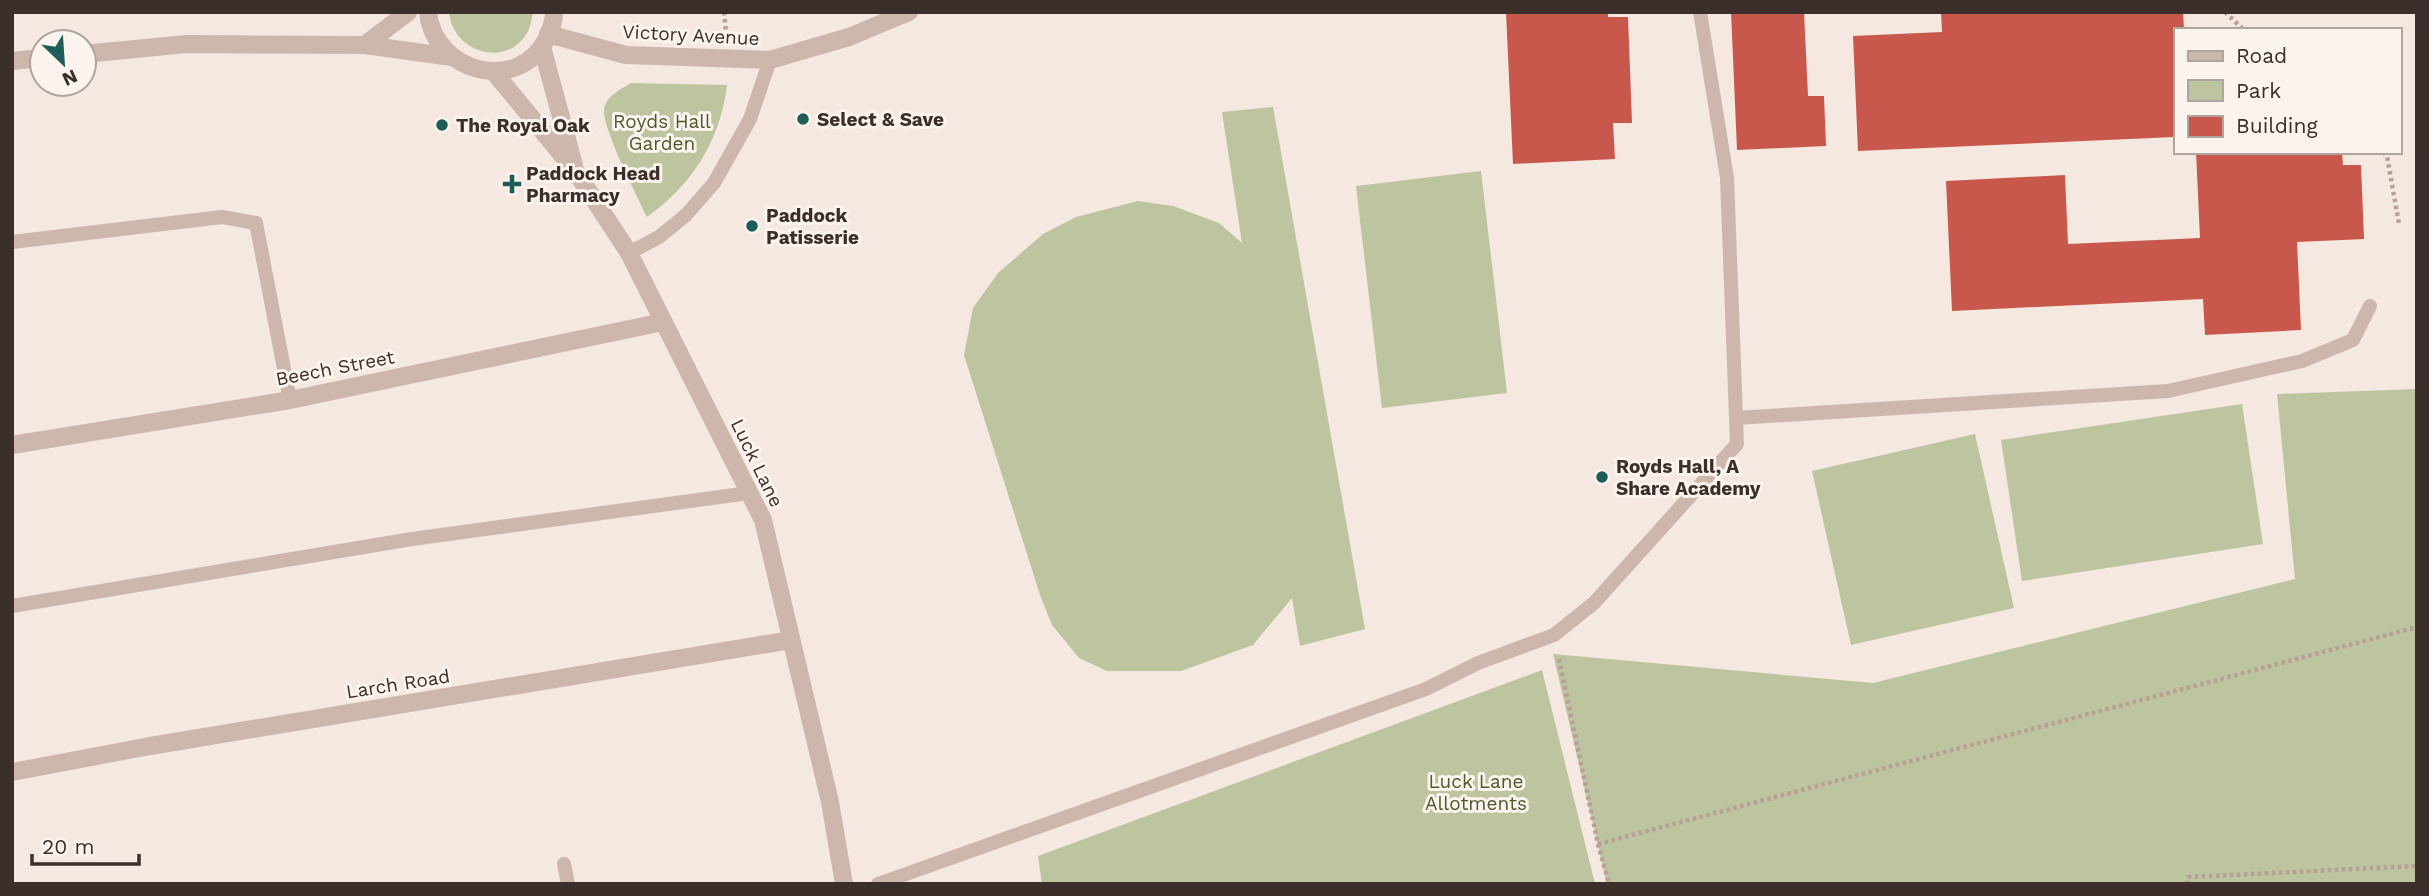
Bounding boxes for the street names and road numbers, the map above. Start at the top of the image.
street label: Victory Avenue [622,20,760,50]
street label: Beech Street [274,345,396,391]
street label: Luck Lane [726,415,788,511]
street label: Larch Road [344,664,452,704]

